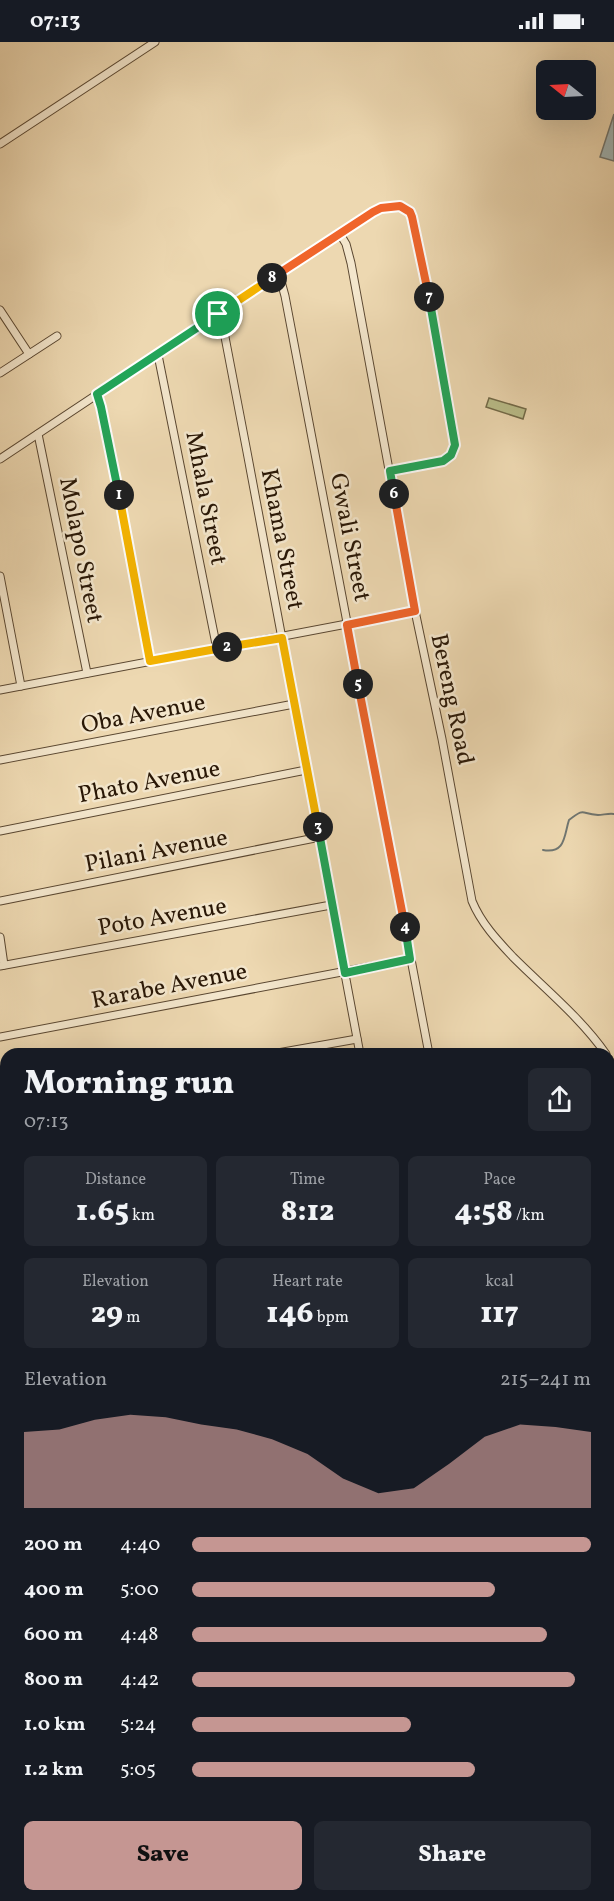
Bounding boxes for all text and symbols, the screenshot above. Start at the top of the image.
text: 07:13 [30,6,80,37]
north arrow [536,60,596,120]
map controls [536,60,596,120]
pin: 8 [257,263,287,293]
text: 8 [268,267,276,289]
pin: 7 [414,282,444,312]
text: 7 [425,286,433,308]
pin [192,288,243,339]
icon: arrive [201,297,234,330]
street label: Mhala Street [175,429,235,568]
street label: Khama Street [251,466,311,613]
street label: Gwali Street [320,470,378,605]
street label: Molapo Street [49,475,111,626]
pin: 6 [379,479,409,509]
pin: 1 [104,480,134,510]
text: 6 [390,483,398,505]
text: 1 [116,484,122,506]
street label: Bereng Road [421,631,482,768]
pin: 2 [212,632,242,662]
text: 2 [223,636,231,658]
pin: 5 [343,669,373,699]
text: 5 [354,673,362,695]
street label: Oba Avenue [78,686,208,744]
street label: Phato Avenue [75,753,223,813]
pin: 3 [303,812,333,842]
text: 3 [314,816,322,838]
street label: Pilani Avenue [82,821,231,882]
street label: Poto Avenue [95,890,230,946]
pin: 4 [390,912,420,942]
text: 4 [400,916,410,938]
street label: Rarabe Avenue [88,955,250,1019]
text: Morning run [24,1062,234,1108]
button: share [528,1068,591,1131]
text: 07:13 [24,1108,68,1136]
text: Distance [85,1169,146,1191]
text: Time [290,1169,325,1191]
text: Pace [483,1169,516,1191]
text: 1.65 [76,1191,129,1233]
text: 8:12 [281,1191,334,1233]
text: 4:58 [454,1191,513,1233]
text: km [129,1205,155,1227]
text: /km [513,1205,545,1227]
text: Elevation [82,1271,149,1293]
text: Heart rate [272,1271,343,1293]
text: kcal [485,1271,514,1293]
text: 29 [91,1293,123,1335]
text: 146 [266,1293,314,1335]
text: 117 [480,1293,519,1335]
text: m [123,1307,140,1329]
text: bpm [314,1307,349,1329]
text: Elevation [24,1366,107,1394]
text: 215–241 m [500,1366,591,1394]
text: 200 m [24,1531,82,1559]
text: 4:40 [120,1531,160,1559]
text: 400 m [24,1576,84,1604]
text: 5:00 [120,1576,159,1604]
text: 600 m [24,1621,83,1649]
text: 4:48 [120,1621,158,1649]
text: 800 m [24,1666,83,1694]
text: 4:42 [120,1666,159,1694]
text: 1.0 km [24,1711,86,1739]
text: 5:24 [120,1711,156,1739]
text: 1.2 km [24,1756,84,1784]
text: 5:05 [120,1756,156,1784]
button: Save [24,1821,302,1890]
button: Share [314,1821,591,1890]

